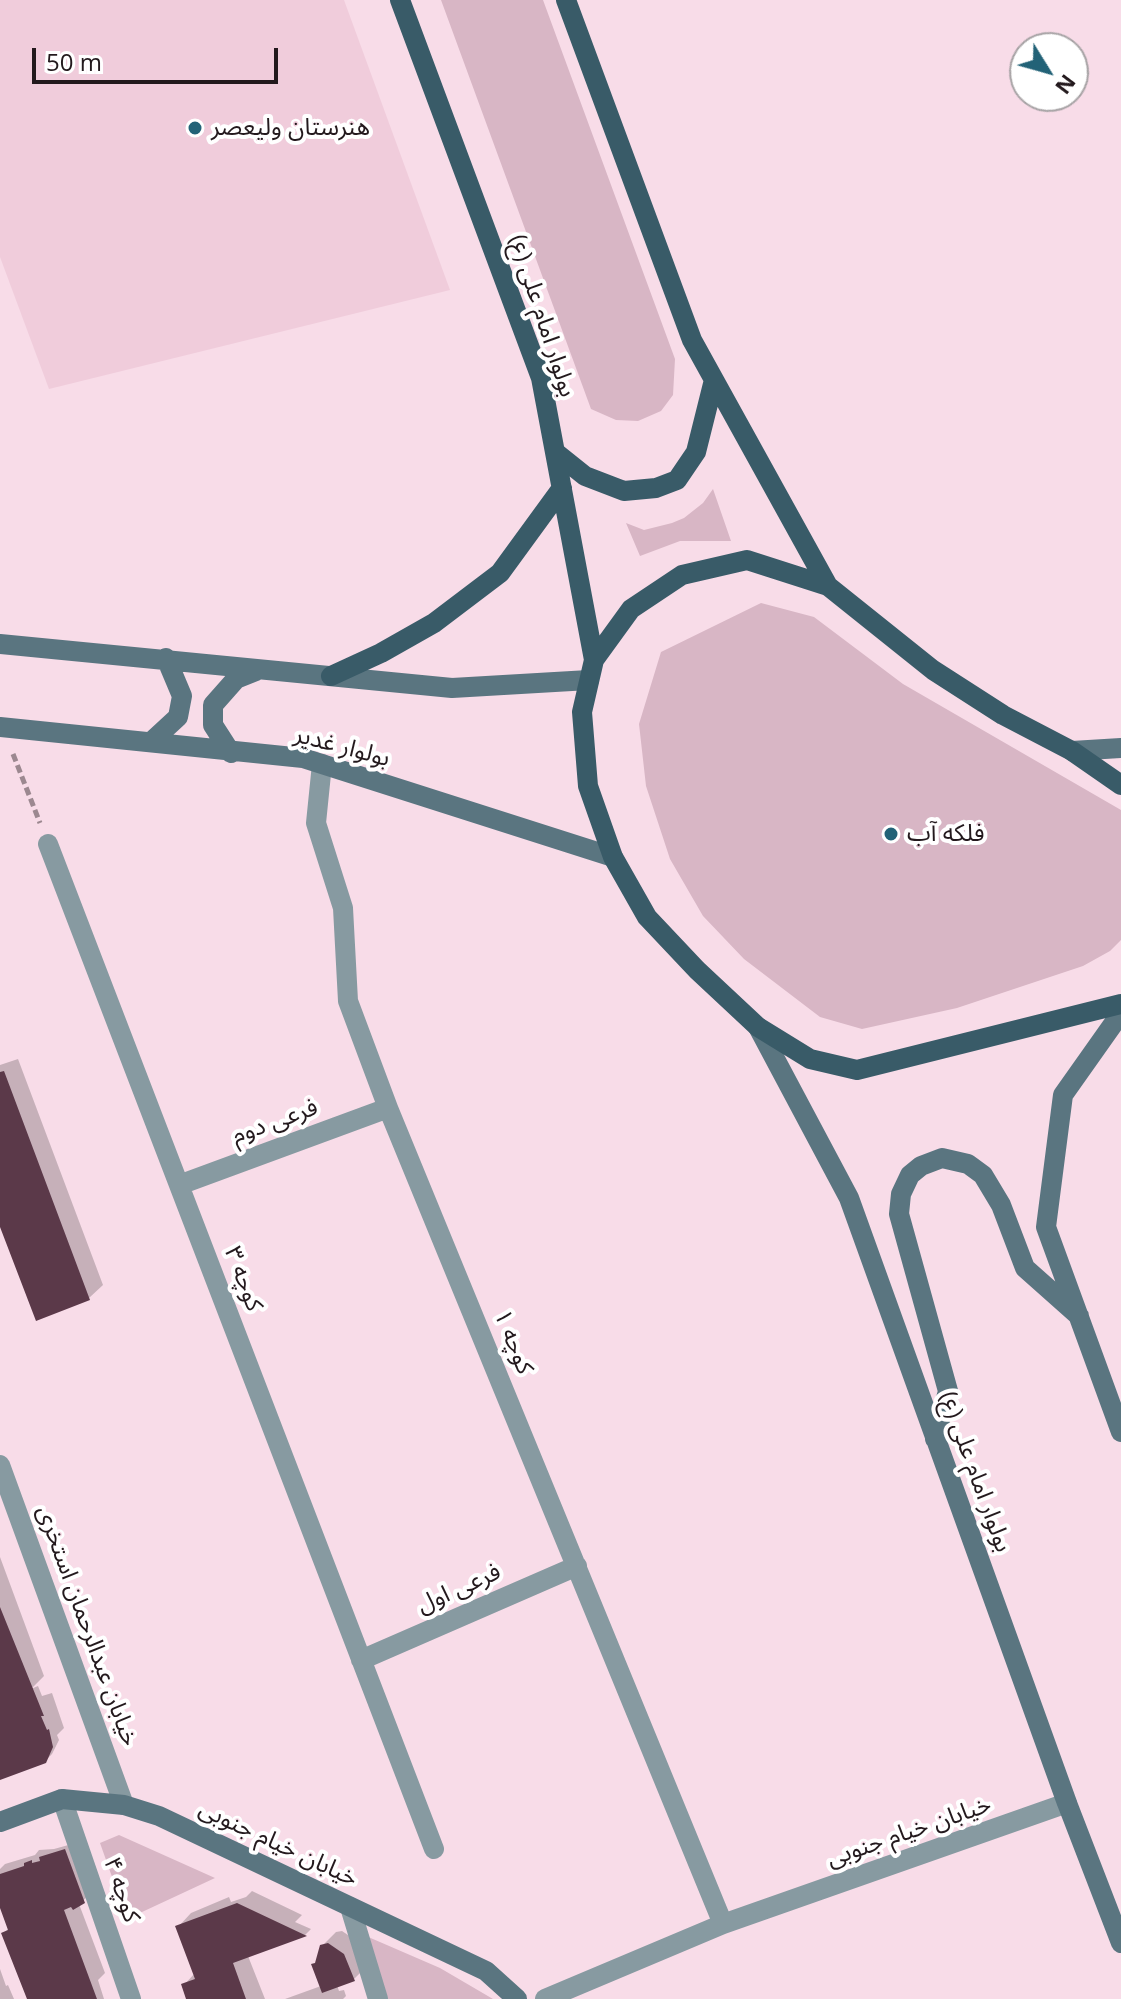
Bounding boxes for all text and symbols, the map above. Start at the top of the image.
scale bar [36,32,282,82]
north arrow [1009,32,1089,112]
text: 50 m [46,45,102,78]
text: N [1049,69,1084,101]
place label: هنرستان ولیعصر [211,114,370,142]
marker: هنرستان ولیعصر [186,119,204,137]
street label: بولوار امام علی (ع) [502,231,582,401]
street label: بولوار غدیر [291,720,393,774]
place label: فلکه آب [907,820,984,848]
marker: فلکه آب [882,825,900,843]
street label: فرعی دوم [228,1093,322,1151]
street label: کوچه ۳ [218,1243,268,1315]
street label: کوچه ۱ [487,1306,539,1378]
street label: بولوار امام علی (ع) [933,1388,1017,1556]
street label: خیابان عبدالرحمان استخری [30,1502,144,1750]
street label: فرعی اول [413,1558,505,1620]
street label: خیابان خیام جنوبی [823,1790,995,1874]
street label: خیابان خیام جنوبی [194,1795,362,1893]
street label: کوچه ۴ [96,1854,146,1926]

